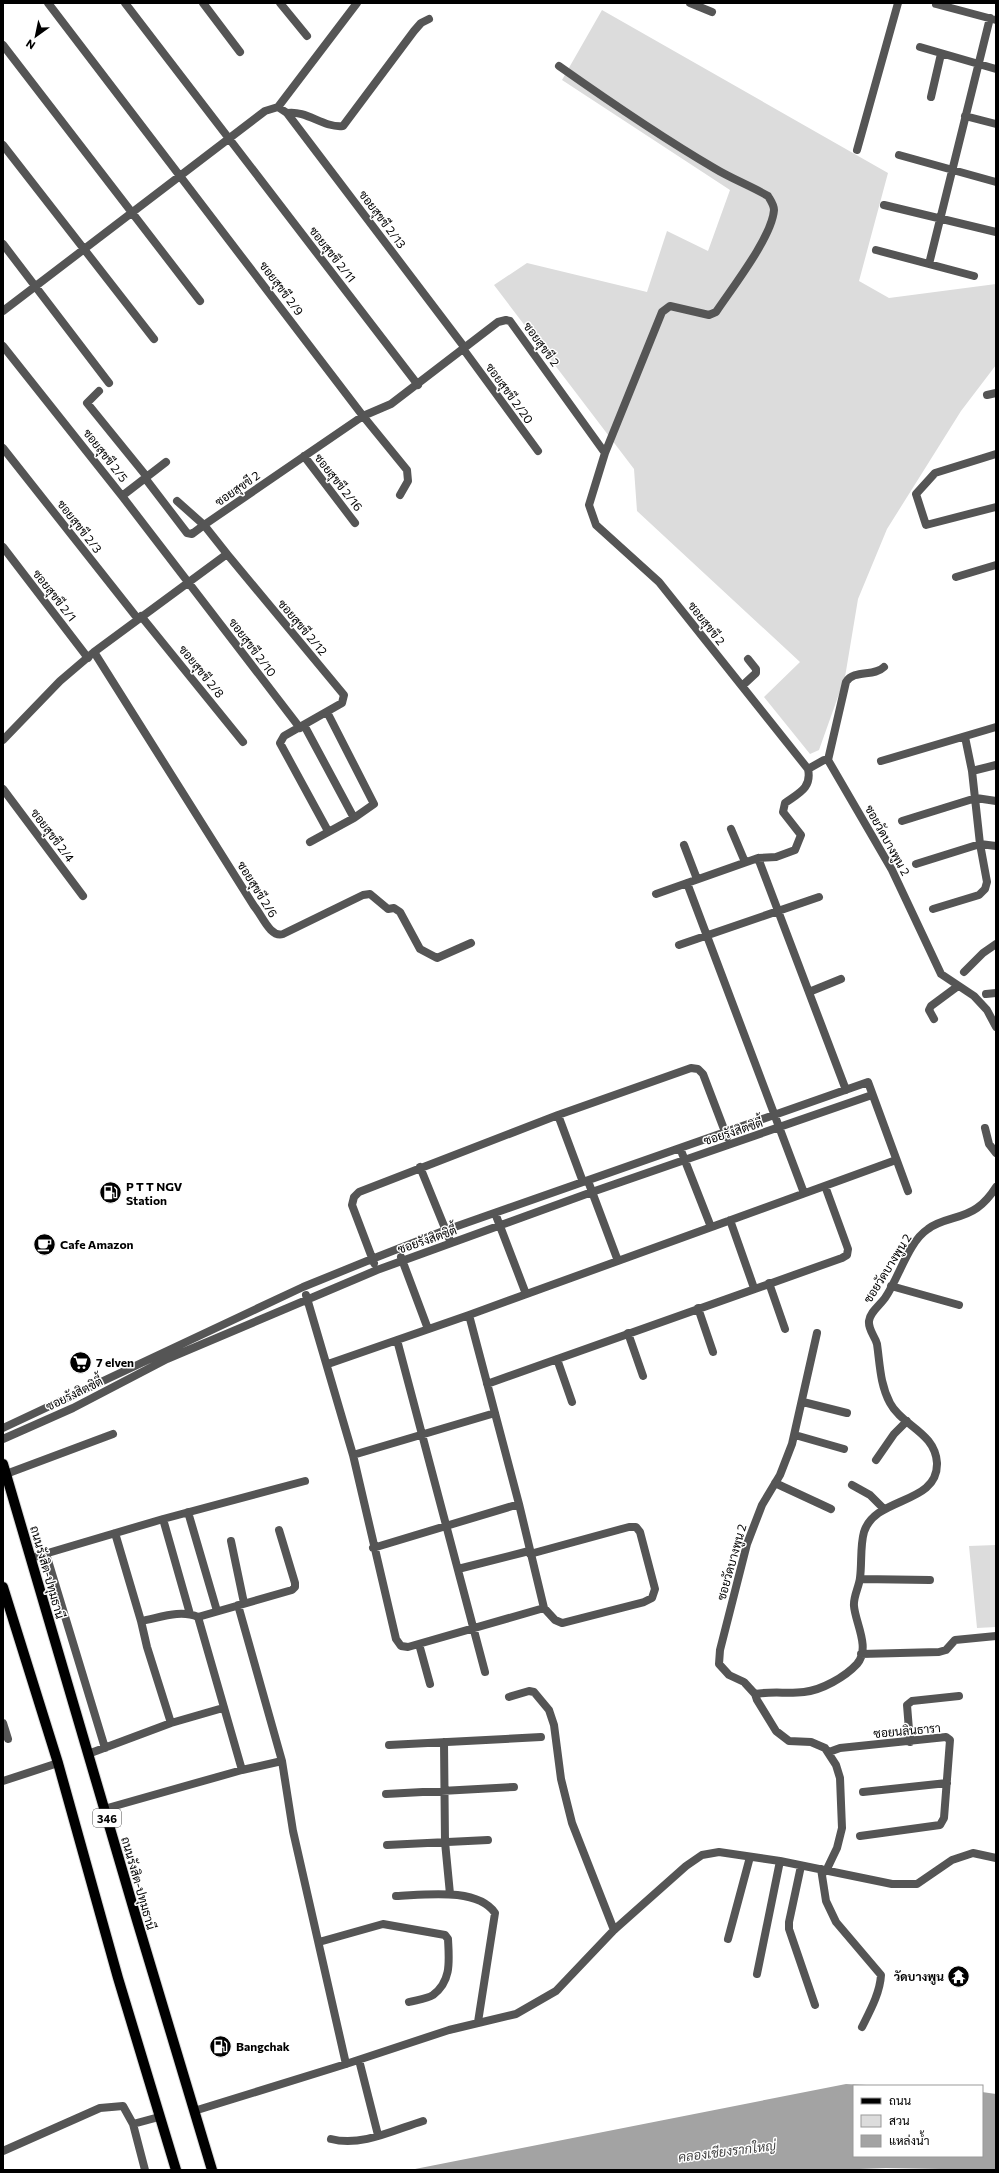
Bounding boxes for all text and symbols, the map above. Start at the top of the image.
north arrow [16,16,56,56]
text: N [23,37,37,53]
street label: ซอยสุขขี 2/13 [354,187,409,253]
street label: ซอยสุขขี 2/11 [304,223,359,287]
street label: ซอยสุขขี 2/9 [255,258,307,319]
street label: ซอยสุขขี 2 [519,319,563,371]
street label: ซอยสุขขี 2/20 [481,360,537,428]
street label: ซอยสุขขี 2/5 [79,426,131,486]
street label: ซอยสุขขี 2/16 [310,450,366,515]
street label: ซอยสุขขี 2 [212,467,264,511]
street label: ซอยสุขขี 2/3 [53,497,105,557]
street label: ซอยสุขขี 2/1 [28,566,80,626]
street label: ซอยสุขขี 2/12 [273,596,331,660]
street label: ซอยสุขขี 2 [683,598,729,650]
street label: ซอยสุขขี 2/10 [224,615,280,681]
street label: ซอยสุขขี 2/8 [174,642,228,702]
street label: ซอยวัดบางพูน 2 [861,802,913,879]
street label: ซอยสุขขี 2/4 [26,806,78,866]
street label: ซอยสุขขี 2/6 [233,858,281,921]
street label: ซอยรังสิตซิตี้ [701,1112,765,1147]
place label: P T T NGV Station [126,1179,183,1207]
fuel station icon: P T T NGV Station [98,1180,124,1206]
street label: ซอยรังสิตซิตี้ [395,1219,459,1256]
cafe icon: Cafe Amazon [32,1231,58,1257]
street label: ซอยวัดบางพูน 2 [860,1231,916,1306]
place label: Cafe Amazon [60,1237,134,1251]
supermarket icon: 7 elven [68,1349,94,1375]
place label: 7 elven [96,1355,134,1369]
street label: ซอยรังสิตซิตี้ [42,1370,105,1413]
street label: ซอยวัดบางพูน 2 [713,1522,751,1602]
street label: ถนนรังสิต-ปทุมธานี [25,1524,68,1621]
street label: ซอยนลินธารา [873,1720,941,1740]
road number: 346 [93,1809,121,1827]
street label: ถนนรังสิต-ปทุมธานี [116,1835,159,1932]
temple icon: วัดบางพูน [946,1963,972,1989]
place label: วัดบางพูน [894,1969,944,1985]
fuel station icon: Bangchak [208,2033,234,2059]
place label: Bangchak [236,2039,290,2053]
legend [853,2085,983,2157]
text: ถนน [889,2093,912,2107]
text: สวน [889,2113,910,2127]
text: แหล่งน้ำ [889,2130,929,2147]
water label: คลองเชียงรากใหญ่ [677,2136,778,2166]

